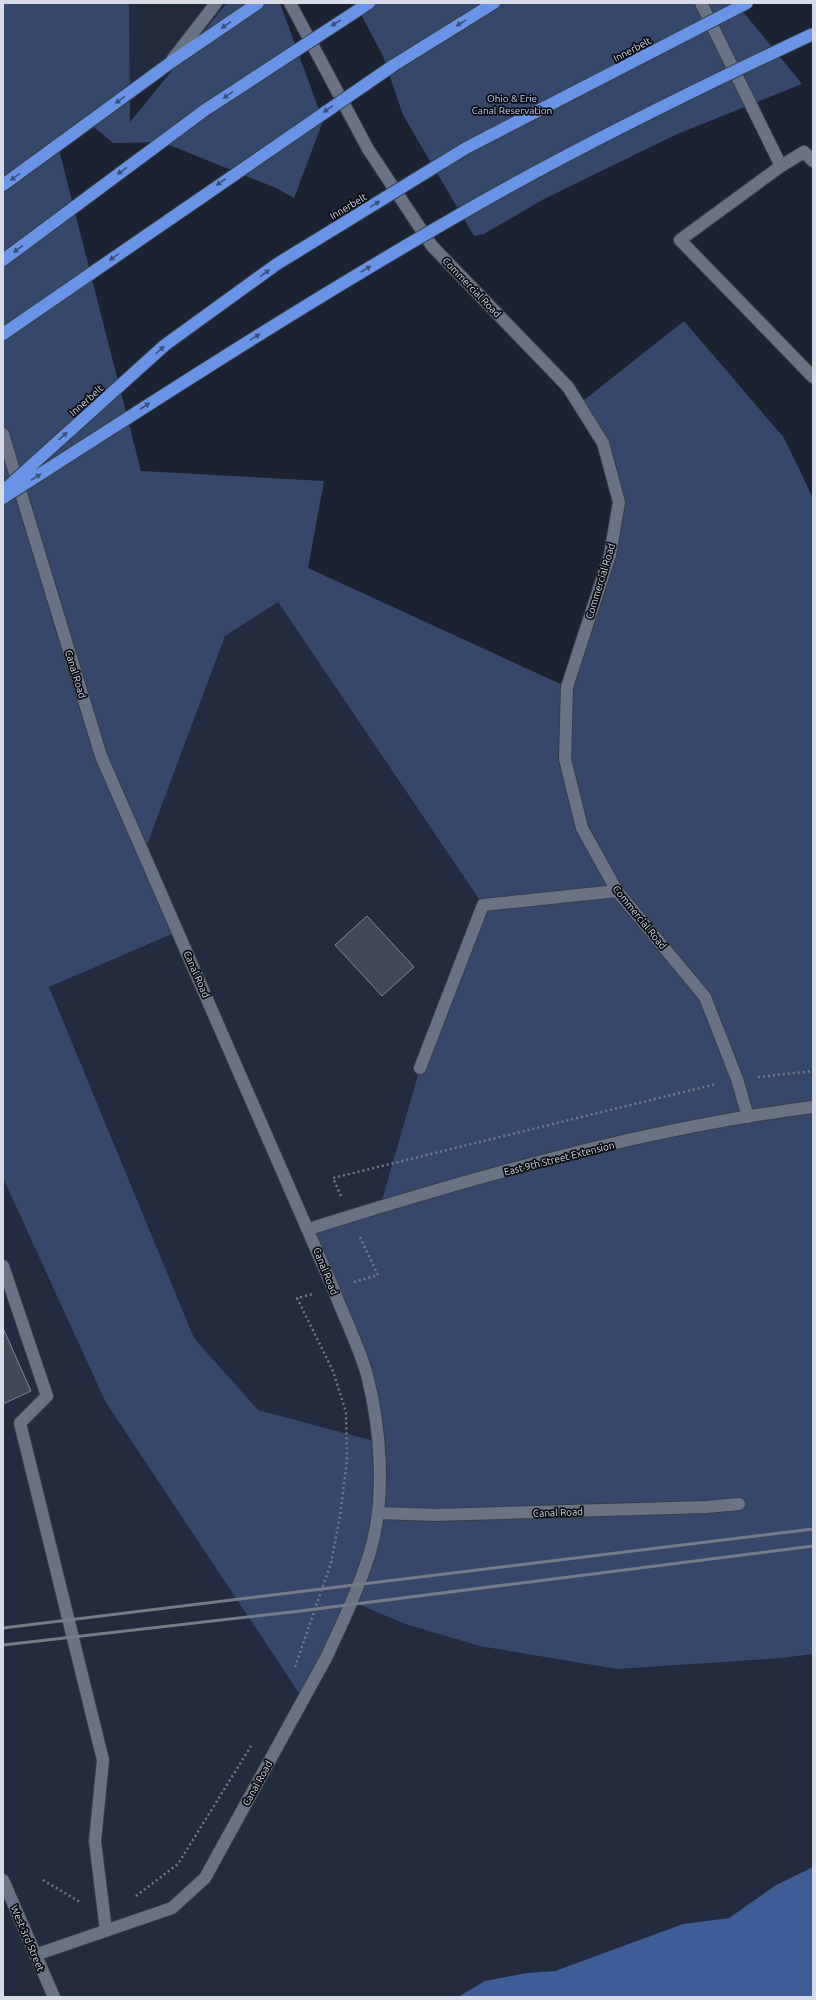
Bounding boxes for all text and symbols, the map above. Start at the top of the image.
one-way arrow [330,20,342,27]
one-way arrow [455,20,467,27]
one-way arrow [220,21,231,29]
street label: Innerbelt [611,35,653,64]
one-way arrow [222,91,233,99]
park label: Ohio & Erie Canal Reservation [472,93,552,116]
one-way arrow [114,96,125,104]
one-way arrow [323,105,334,113]
one-way arrow [117,167,127,175]
one-way arrow [9,173,20,181]
one-way arrow [216,178,226,186]
street label: Innerbelt [328,191,369,222]
one-way arrow [369,200,381,207]
one-way arrow [13,245,23,253]
one-way arrow [109,253,120,261]
street label: Commercial Road [440,255,503,320]
one-way arrow [360,266,372,273]
one-way arrow [260,269,270,277]
one-way arrow [250,333,260,341]
one-way arrow [155,345,165,354]
street label: Innerbelt [67,382,105,418]
one-way arrow [139,403,151,410]
one-way arrow [58,432,69,441]
one-way arrow [31,473,41,481]
street label: Commercial Road [584,542,617,620]
street label: Canal Road [63,649,88,700]
street label: Commercial Road [611,883,669,951]
street label: Canal Road [181,949,212,999]
street label: East 9th Street Extension [503,1139,615,1178]
street label: Canal Road [311,1246,340,1297]
street label: Canal Road [533,1506,583,1519]
street label: Canal Road [240,1759,274,1808]
street label: West 3rd Street [9,1904,46,1973]

